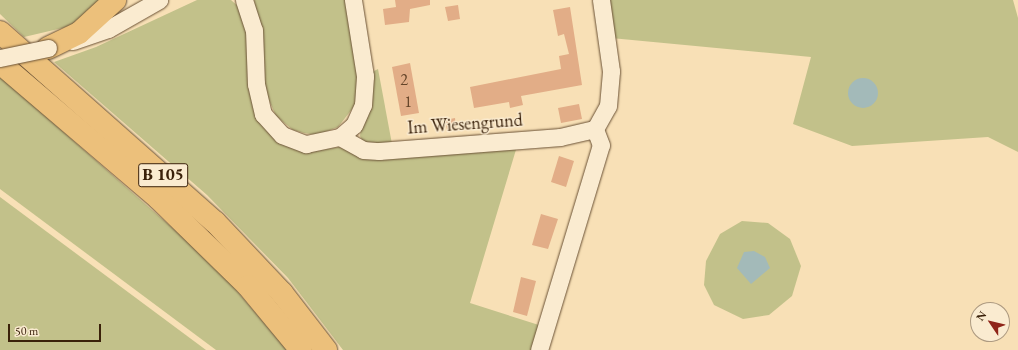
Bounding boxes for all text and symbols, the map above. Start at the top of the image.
house number: 2 [400,70,408,90]
house number: 1 [404,92,412,112]
street label: Im Wiesengrund [407,109,523,139]
road number: B 105 [138,160,188,190]
north arrow [970,302,1010,342]
text: N [973,308,989,323]
scale bar [10,316,103,342]
text: 50 m [15,323,38,339]

